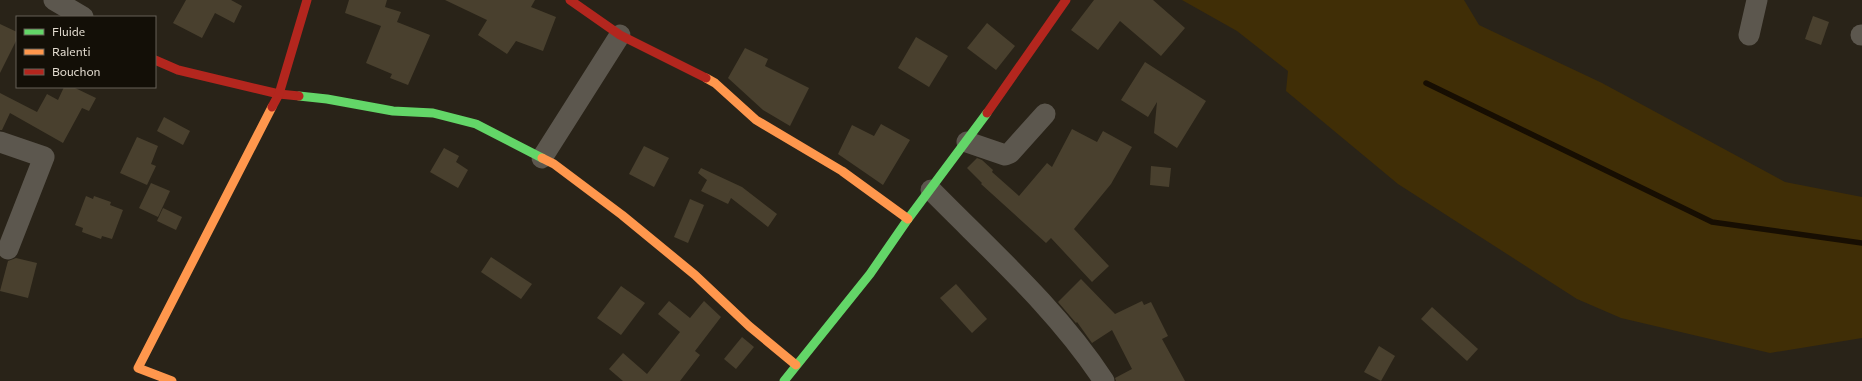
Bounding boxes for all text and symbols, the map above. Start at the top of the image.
legend [16,16,156,88]
text: Fluide [52,24,85,38]
text: Ralenti [52,44,91,58]
text: Bouchon [52,64,100,78]

